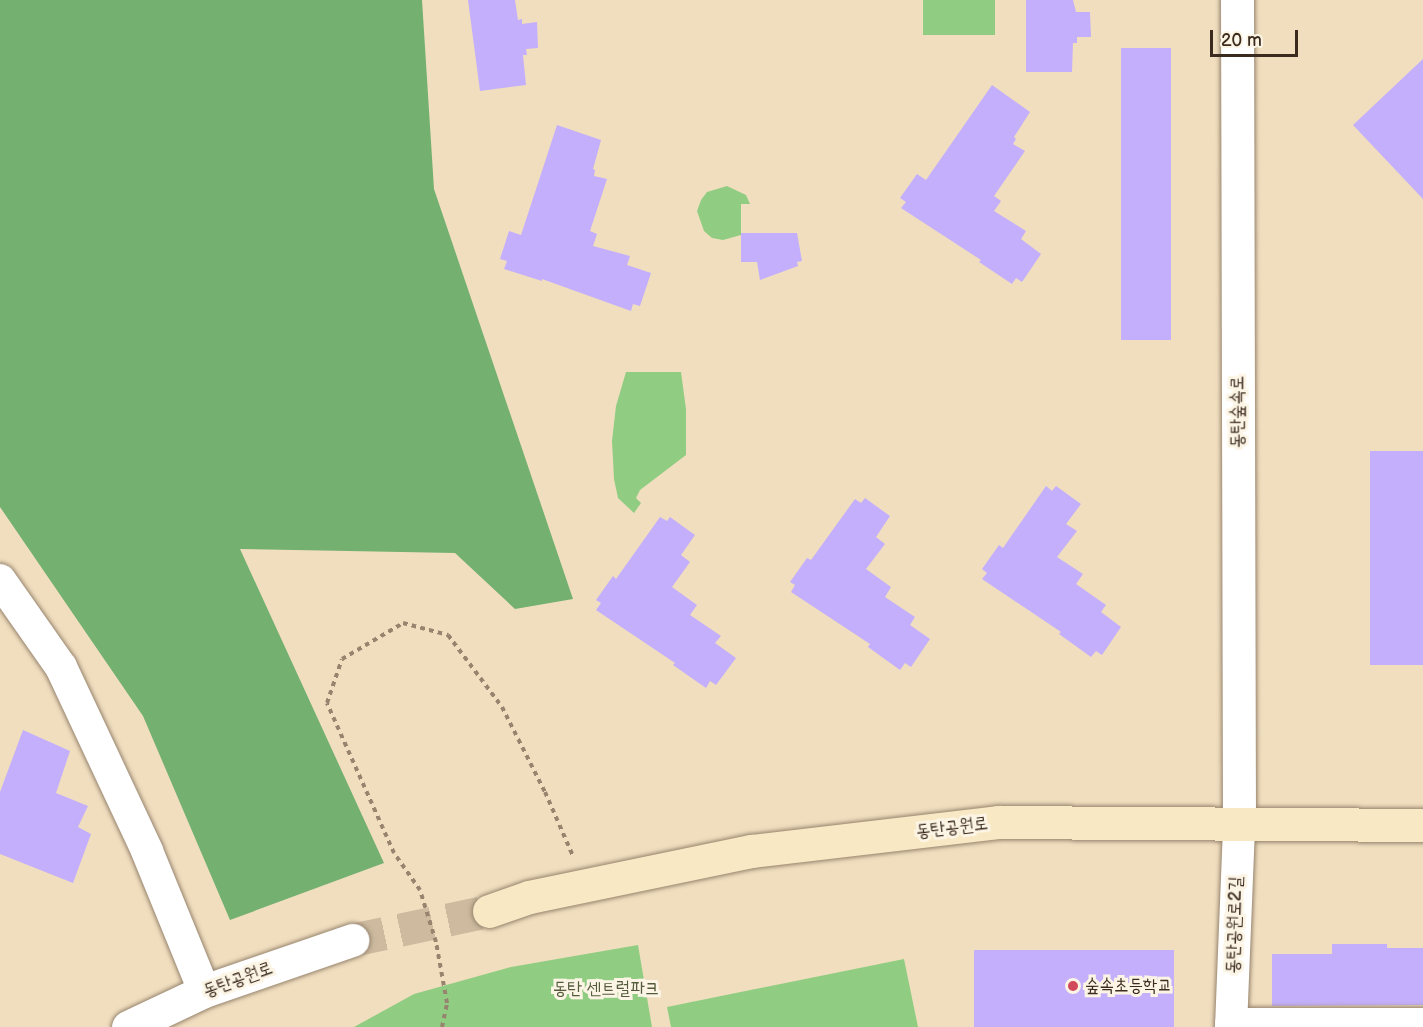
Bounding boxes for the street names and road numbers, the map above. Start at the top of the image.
street label: 동탄숲속로 [1227,376,1249,448]
street label: 동탄공원로 [915,813,989,843]
street label: 동탄공원로2길 [1223,876,1247,974]
street label: 동탄공원로 [200,957,276,1003]

